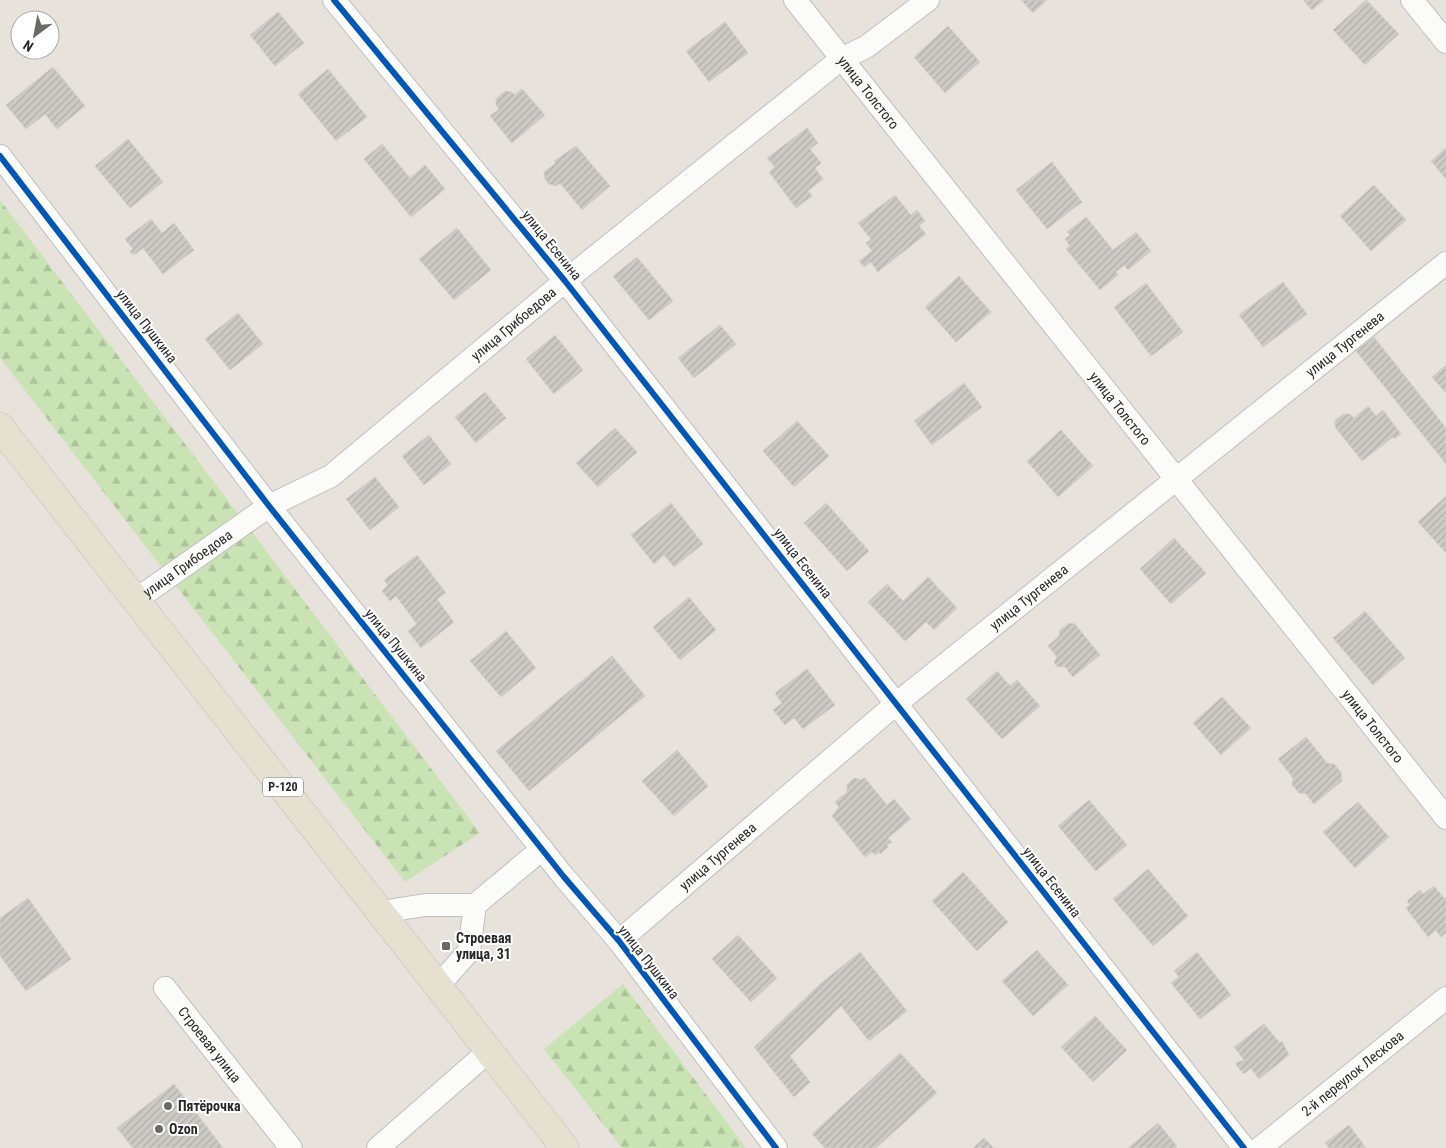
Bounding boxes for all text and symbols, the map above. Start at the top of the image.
north arrow [10,10,60,60]
text: N [20,37,36,55]
street label: улица Толстого [835,53,902,132]
street label: улица Есенина [519,207,585,283]
street label: улица Грибоедова [468,284,559,364]
street label: улица Пушкина [113,286,181,366]
street label: улица Тургенева [1303,308,1387,380]
street label: улица Толстого [1086,369,1154,448]
street label: улица Есенина [771,525,835,601]
street label: улица Грибоедова [140,526,235,600]
street label: улица Тургенева [987,561,1071,633]
street label: улица Пушкина [362,605,430,685]
street label: улица Толстого [1339,686,1407,766]
road number: Р-120 [263,778,303,796]
street label: улица Тургенева [676,819,759,894]
street label: улица Есенина [1020,844,1084,920]
street label: улица Пушкина [615,922,683,1002]
place label: Строевая улица, 31 [456,930,511,962]
marker: Строевая улица, 31 [440,940,452,952]
street label: Строевая улица [175,1003,244,1086]
street label: 2-й переулок Лескова [1298,1027,1407,1119]
place label: Пятёрочка [178,1098,241,1114]
marker: Пятёрочка [162,1100,174,1112]
place label: Ozon [169,1121,198,1137]
marker: Ozon [153,1123,165,1135]

